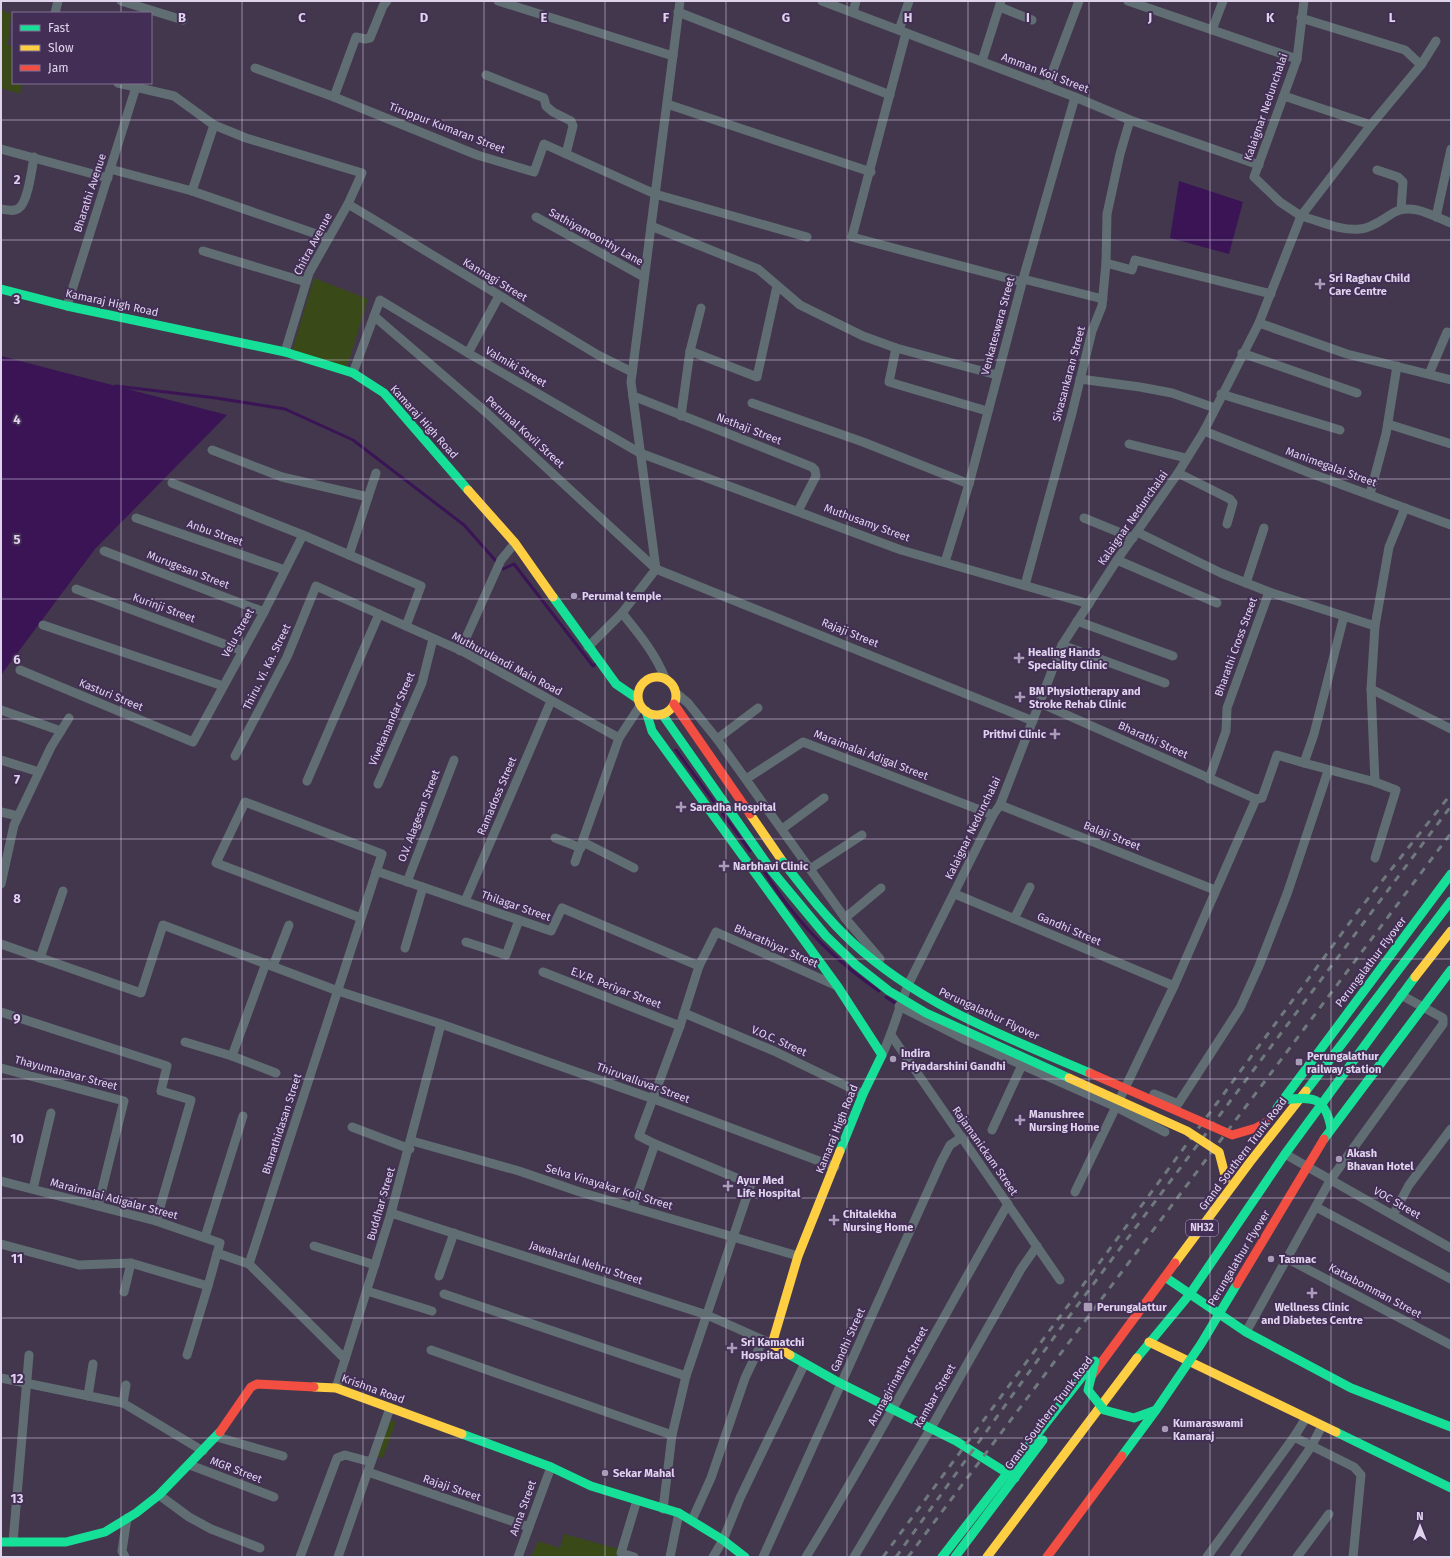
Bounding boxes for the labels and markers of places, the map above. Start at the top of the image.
place label: Sri Raghav Child Care Centre [1329,272,1410,298]
marker: Sri Raghav Child Care Centre [1314,278,1326,290]
place label: Perumal temple [582,590,661,603]
marker: Perumal temple [569,591,579,601]
place label: Healing Hands Speciality Clinic [1028,646,1108,672]
marker: Healing Hands Speciality Clinic [1013,652,1025,664]
place label: BM Physiotherapy and Stroke Rehab Clinic [1029,685,1141,711]
marker: BM Physiotherapy and Stroke Rehab Clinic [1014,691,1026,703]
place label: Prithvi Clinic [983,728,1047,741]
marker: Prithvi Clinic [1049,728,1061,740]
marker: Saradha Hospital [675,801,687,813]
place label: Saradha Hospital [690,801,777,814]
marker: Narbhavi Clinic [718,860,730,872]
place label: Narbhavi Clinic [733,860,809,873]
place label: Indira Priyadarshini Gandhi [901,1047,1006,1073]
place label: Perungalathur railway station [1307,1050,1381,1076]
marker: Indira Priyadarshini Gandhi [888,1054,898,1064]
marker: Perungalathur railway station [1294,1057,1304,1067]
place label: Manushree Nursing Home [1029,1108,1099,1134]
marker: Manushree Nursing Home [1014,1114,1026,1126]
place label: Akash Bhavan Hotel [1346,1147,1414,1173]
marker: Akash Bhavan Hotel [1334,1154,1344,1164]
place label: Ayur Med Life Hospital [736,1174,801,1200]
marker: Ayur Med Life Hospital [722,1180,734,1192]
place label: Chitalekha Nursing Home [843,1208,913,1234]
marker: Chitalekha Nursing Home [828,1214,840,1226]
place label: Tasmac [1279,1253,1317,1266]
marker: Tasmac [1266,1254,1276,1264]
marker: Wellness Clinic and Diabetes Centre [1306,1287,1318,1299]
marker: Perungalattur [1082,1301,1094,1313]
place label: Perungalattur [1097,1301,1167,1314]
place label: Wellness Clinic and Diabetes Centre [1261,1301,1363,1327]
place label: Sri Kamatchi Hospital [741,1336,804,1362]
marker: Sri Kamatchi Hospital [726,1342,738,1354]
place label: Kumaraswami Kamaraj [1173,1417,1243,1443]
marker: Kumaraswami Kamaraj [1160,1424,1170,1434]
place label: Sekar Mahal [613,1467,675,1480]
marker: Sekar Mahal [600,1468,610,1478]

